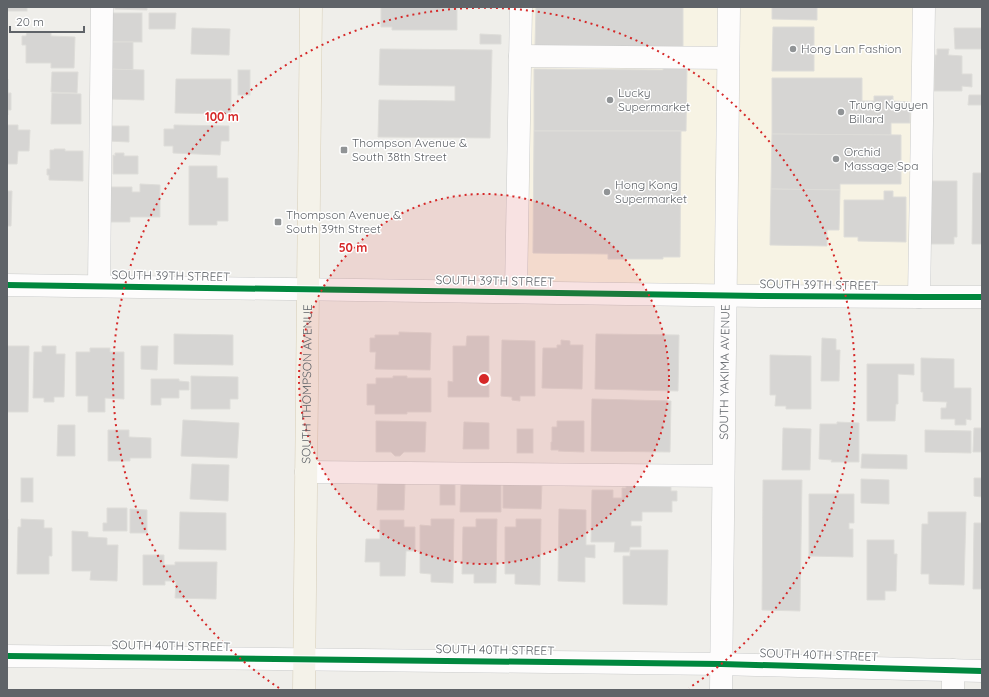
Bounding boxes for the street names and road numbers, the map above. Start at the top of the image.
street label: SOUTH 39TH STREET [112,267,230,284]
street label: SOUTH 39TH STREET [436,272,554,289]
street label: SOUTH 39TH STREET [760,276,878,293]
street label: SOUTH THOMPSON AVENUE [298,304,315,464]
street label: SOUTH YAKIMA AVENUE [716,304,733,440]
street label: SOUTH 40TH STREET [111,637,231,654]
street label: SOUTH 40TH STREET [435,641,555,658]
street label: SOUTH 40TH STREET [759,645,879,664]

